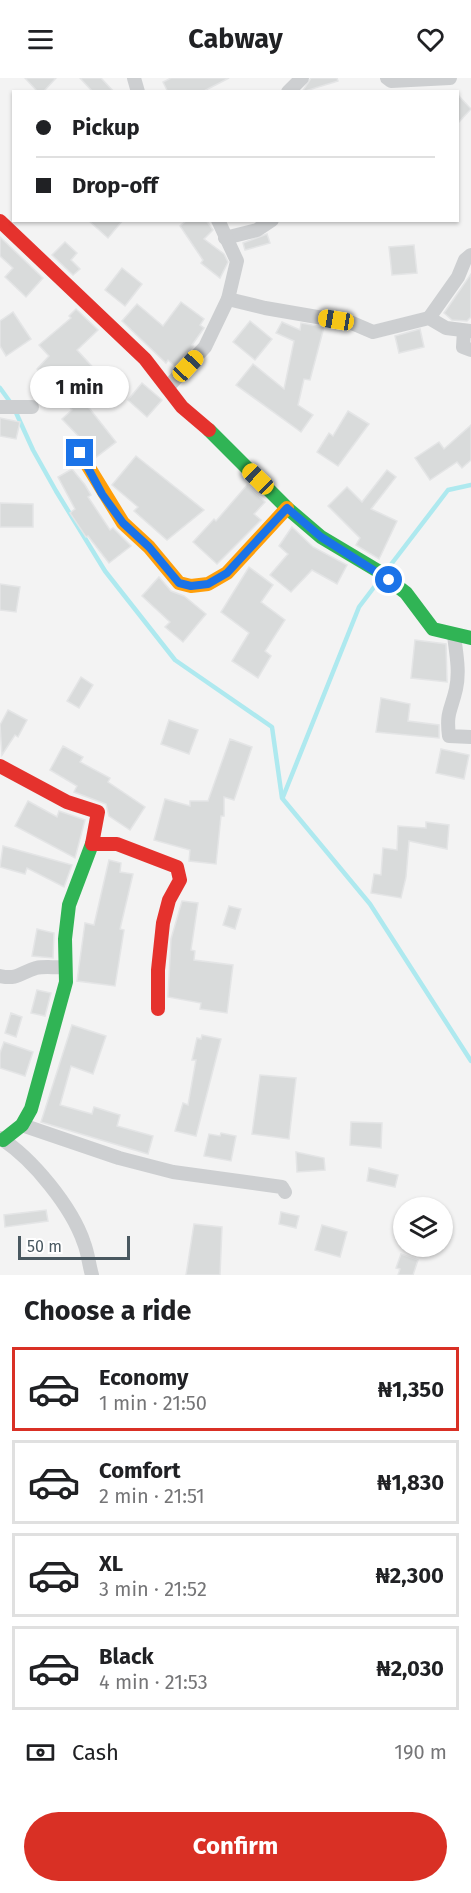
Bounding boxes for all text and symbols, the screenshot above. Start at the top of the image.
icon: menu [24,23,57,56]
text: Cabway [188,23,283,55]
icon: heart [414,23,447,56]
text: Pickup [72,114,140,141]
text: Drop-off [72,172,158,199]
car [317,308,355,332]
car [169,347,207,385]
callout: 1 min [31,366,130,408]
text: 1 min [55,375,104,399]
route end [66,439,93,466]
car [239,460,277,498]
route start [375,566,402,593]
map controls [393,1197,453,1257]
button: layers [393,1197,453,1257]
scale bar [18,1233,130,1260]
text: 50 m [27,1237,62,1256]
text: Choose a ride [24,1295,191,1327]
icon: car [27,1362,81,1416]
text: Economy [99,1364,188,1391]
text: ₦1,350 [378,1376,444,1403]
text: 1 min · 21:50 [99,1391,207,1415]
icon: car [27,1455,81,1509]
text: Comfort [99,1457,180,1484]
text: ₦1,830 [377,1469,444,1496]
text: 2 min · 21:51 [99,1484,205,1508]
icon: car [27,1548,81,1602]
text: XL [99,1550,123,1577]
text: ₦2,300 [375,1562,444,1589]
text: 3 min · 21:52 [99,1577,207,1601]
icon: car [27,1641,81,1695]
text: Black [99,1643,154,1670]
text: ₦2,030 [376,1655,444,1682]
text: 4 min · 21:53 [99,1670,208,1694]
icon: cash [24,1736,57,1769]
text: Cash [72,1739,119,1766]
text: 190 m [394,1740,447,1764]
button: Confirm [24,1812,447,1881]

